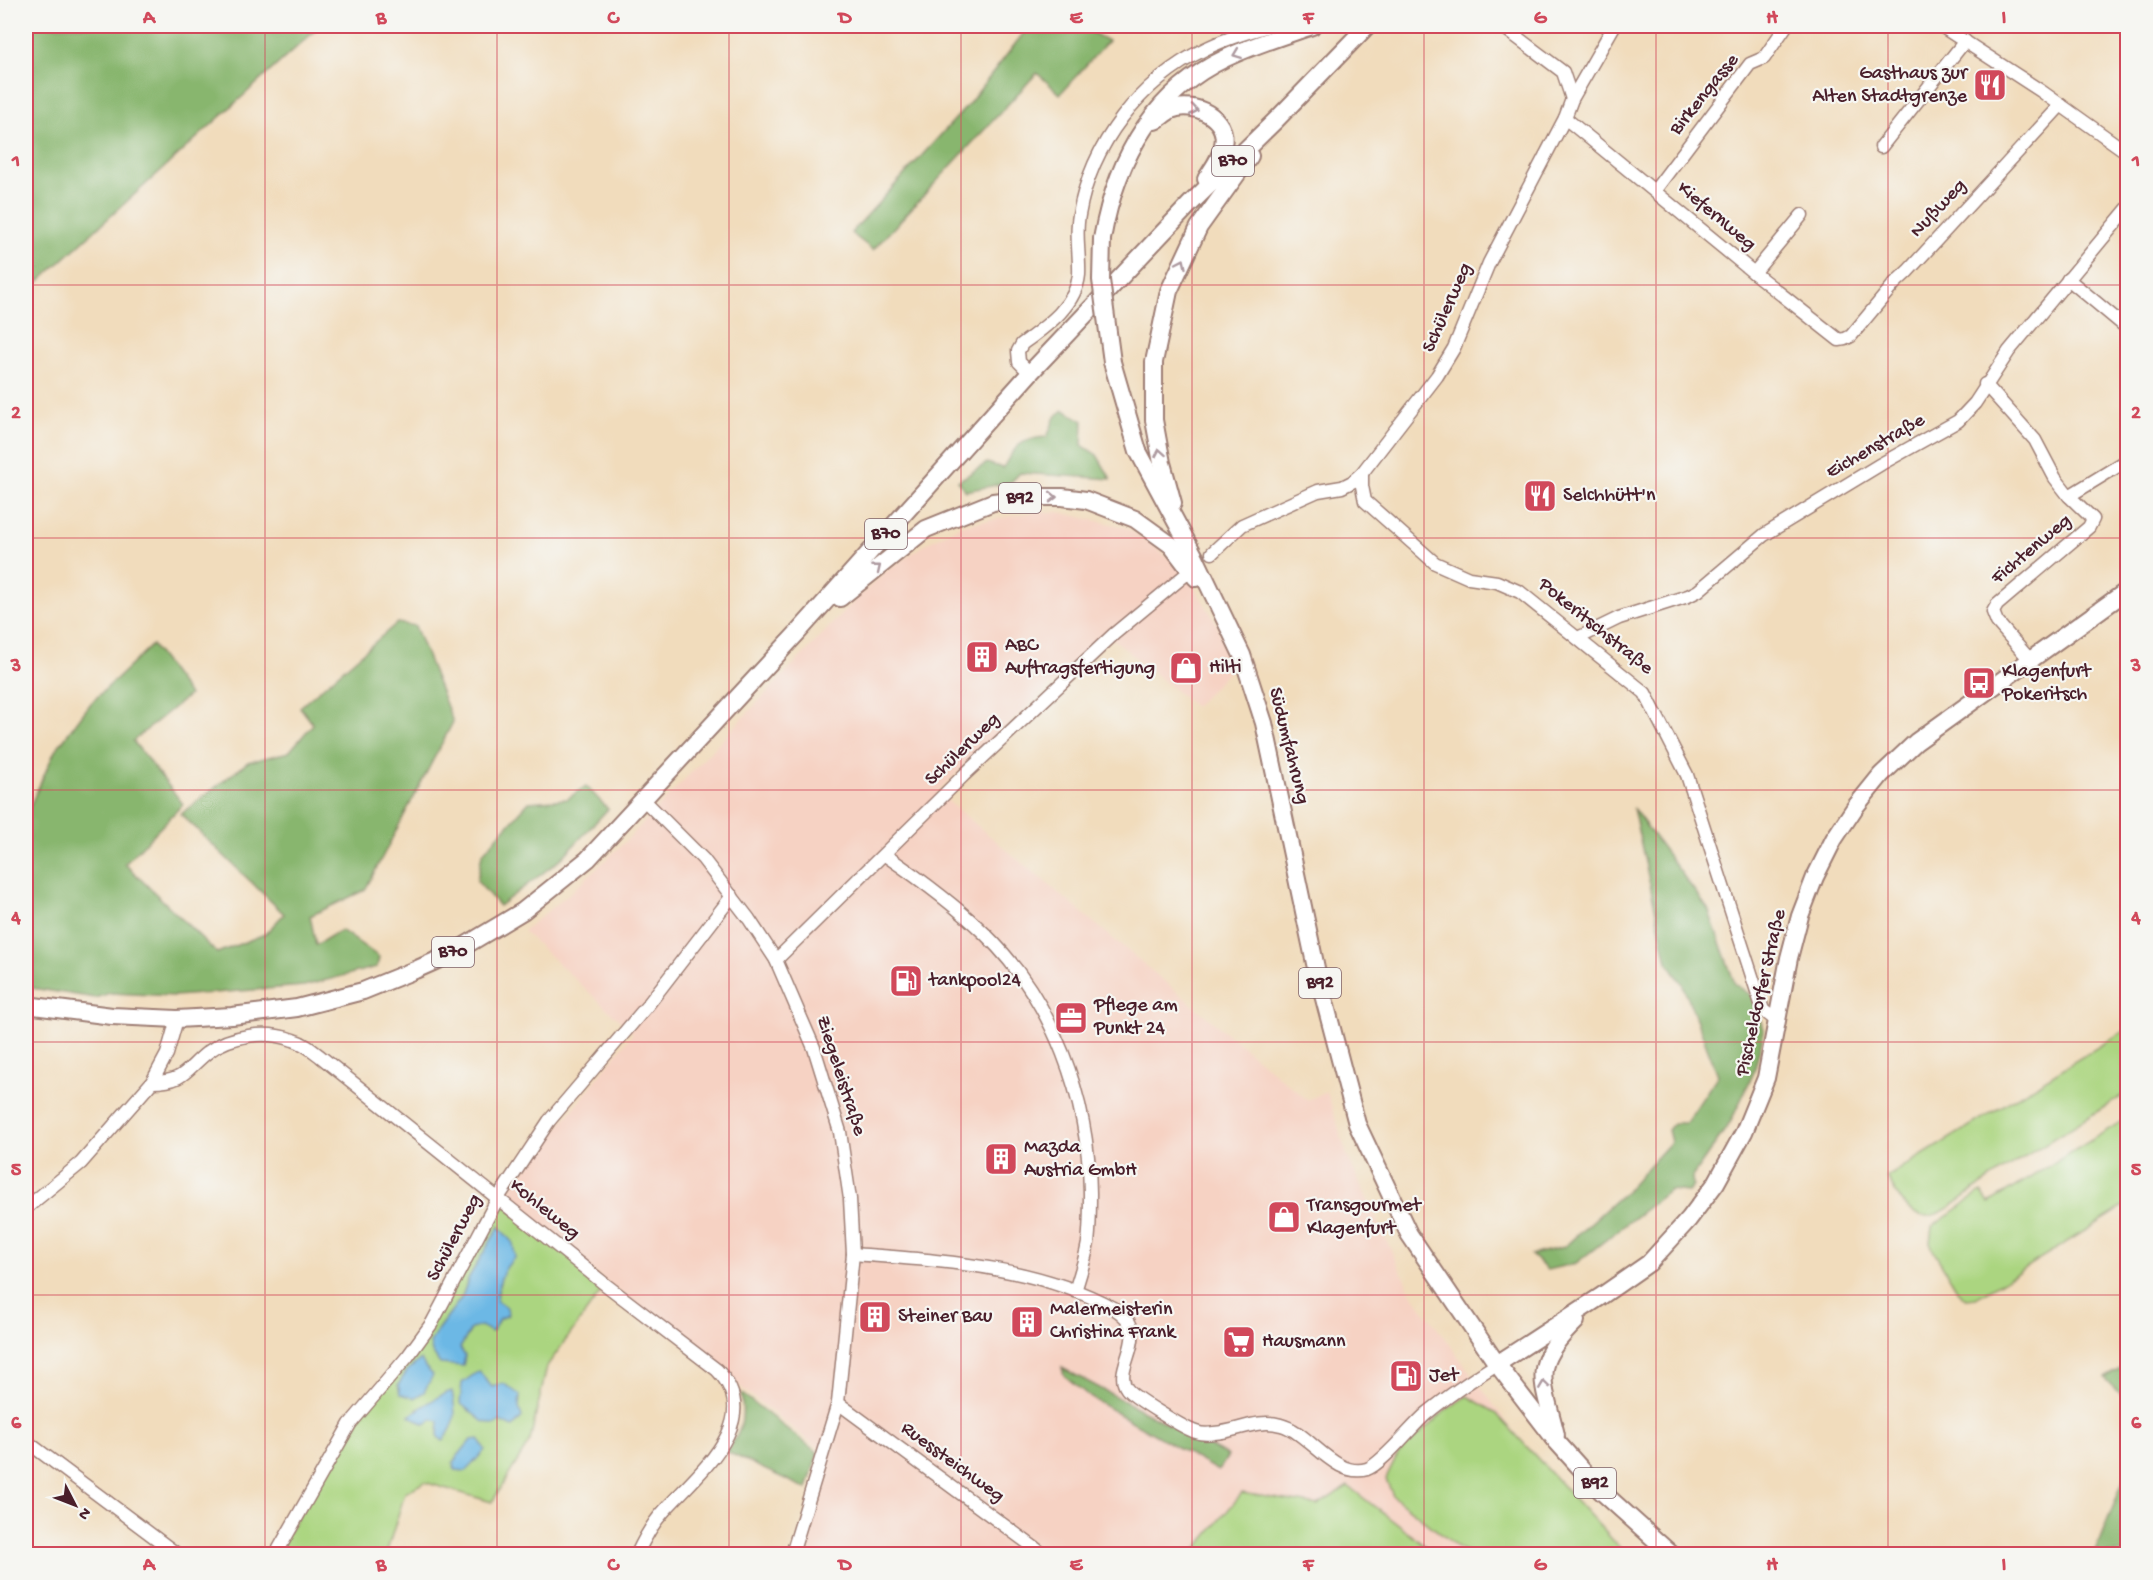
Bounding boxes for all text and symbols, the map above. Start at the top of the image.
text: A [142,8,157,31]
text: B [375,8,387,31]
text: C [607,8,621,31]
text: D [836,8,852,31]
text: E [1070,8,1084,31]
text: F [1302,8,1315,31]
text: G [1534,8,1548,31]
text: H [1766,8,1778,31]
text: I [2002,8,2007,31]
one-way arrow [1232,46,1243,59]
street label: Birkengasse [1665,49,1745,141]
place label: Gasthaus zur Alten Stadtgrenze [1812,63,1969,109]
restaurant icon: Gasthaus zur Alten Stadtgrenze [1972,67,2008,103]
one-way arrow [1189,103,1199,116]
road number: B70 [1212,146,1254,176]
text: 1 [11,151,20,174]
text: 1 [2131,151,2140,174]
street label: Nußweg [1906,175,1972,243]
street label: Kiefernweg [1672,177,1760,257]
one-way arrow [1174,258,1186,269]
street label: Schülerweg [1418,260,1478,356]
text: 2 [11,403,21,426]
text: 2 [2131,403,2141,426]
street label: Eichenstraße [1822,409,1930,485]
one-way arrow [1154,448,1167,458]
restaurant icon: Selchhütt'n [1522,478,1558,514]
road number: B92 [999,483,1041,513]
place label: Selchhütt'n [1563,485,1656,508]
one-way arrow [1049,491,1058,503]
street label: Fichtenweg [1987,510,2077,591]
road number: B70 [865,519,907,549]
one-way arrow [871,564,882,575]
street label: Pokeritschstraße [1532,573,1658,681]
place label: ABC Auftragsfertigung [1005,635,1155,681]
building icon: ABC Auftragsfertigung [964,639,1000,675]
shop icon: Hilti [1168,650,1204,686]
text: 3 [10,656,21,679]
text: 3 [2130,656,2141,679]
place label: Hilti [1209,657,1242,680]
place label: Klagenfurt Pokeritsch [2001,661,2092,707]
bus stop icon: Klagenfurt Pokeritsch [1961,665,1997,701]
street label: Südumfahrung [1262,685,1314,807]
street label: Schülerweg [921,709,1005,791]
street label: Pischeldorfer Straße [1731,907,1793,1080]
text: 4 [10,908,21,931]
text: 4 [2130,908,2141,931]
road number: B70 [432,937,474,967]
fuel station icon: tankpool24 [888,963,924,999]
road number: B92 [1299,968,1341,998]
place label: tankpool24 [927,970,1022,993]
place label: Pflege am Punkt 24 [1093,995,1178,1041]
office icon: Pflege am Punkt 24 [1053,1000,1089,1036]
street label: Ziegeleistraße [810,1013,870,1139]
place label: Mazda Austria GmbH [1024,1137,1137,1183]
building icon: Mazda Austria GmbH [983,1141,1019,1177]
text: 5 [11,1160,22,1183]
text: 5 [2131,1160,2142,1183]
street label: Kohleweg [504,1175,584,1245]
street label: Schülerweg [422,1191,488,1285]
place label: Transgourmet Klagenfurt [1306,1195,1422,1241]
shop icon: Transgourmet Klagenfurt [1266,1199,1302,1235]
building icon: Steiner Bau [857,1299,893,1335]
place label: Malermeisterin Christina Frank [1050,1299,1177,1345]
building icon: Malermeisterin Christina Frank [1009,1304,1045,1340]
place label: Steiner Bau [898,1306,993,1329]
supermarket icon: Hausmann [1221,1324,1257,1360]
place label: Hausmann [1262,1331,1346,1354]
fuel station icon: Jet [1388,1358,1424,1394]
place label: Jet [1429,1365,1460,1388]
one-way arrow [1539,1380,1551,1389]
text: 6 [11,1413,22,1436]
text: 6 [2131,1413,2142,1436]
street label: Ruessteichweg [896,1418,1008,1508]
road number: B92 [1574,1468,1616,1498]
north arrow [45,1475,105,1535]
text: N [73,1502,94,1523]
text: A [142,1555,157,1578]
text: B [375,1555,387,1578]
text: C [607,1555,621,1578]
text: D [836,1555,852,1578]
text: E [1070,1555,1084,1578]
text: F [1302,1555,1315,1578]
text: G [1534,1555,1548,1578]
text: H [1766,1555,1778,1578]
text: I [2002,1555,2007,1578]

